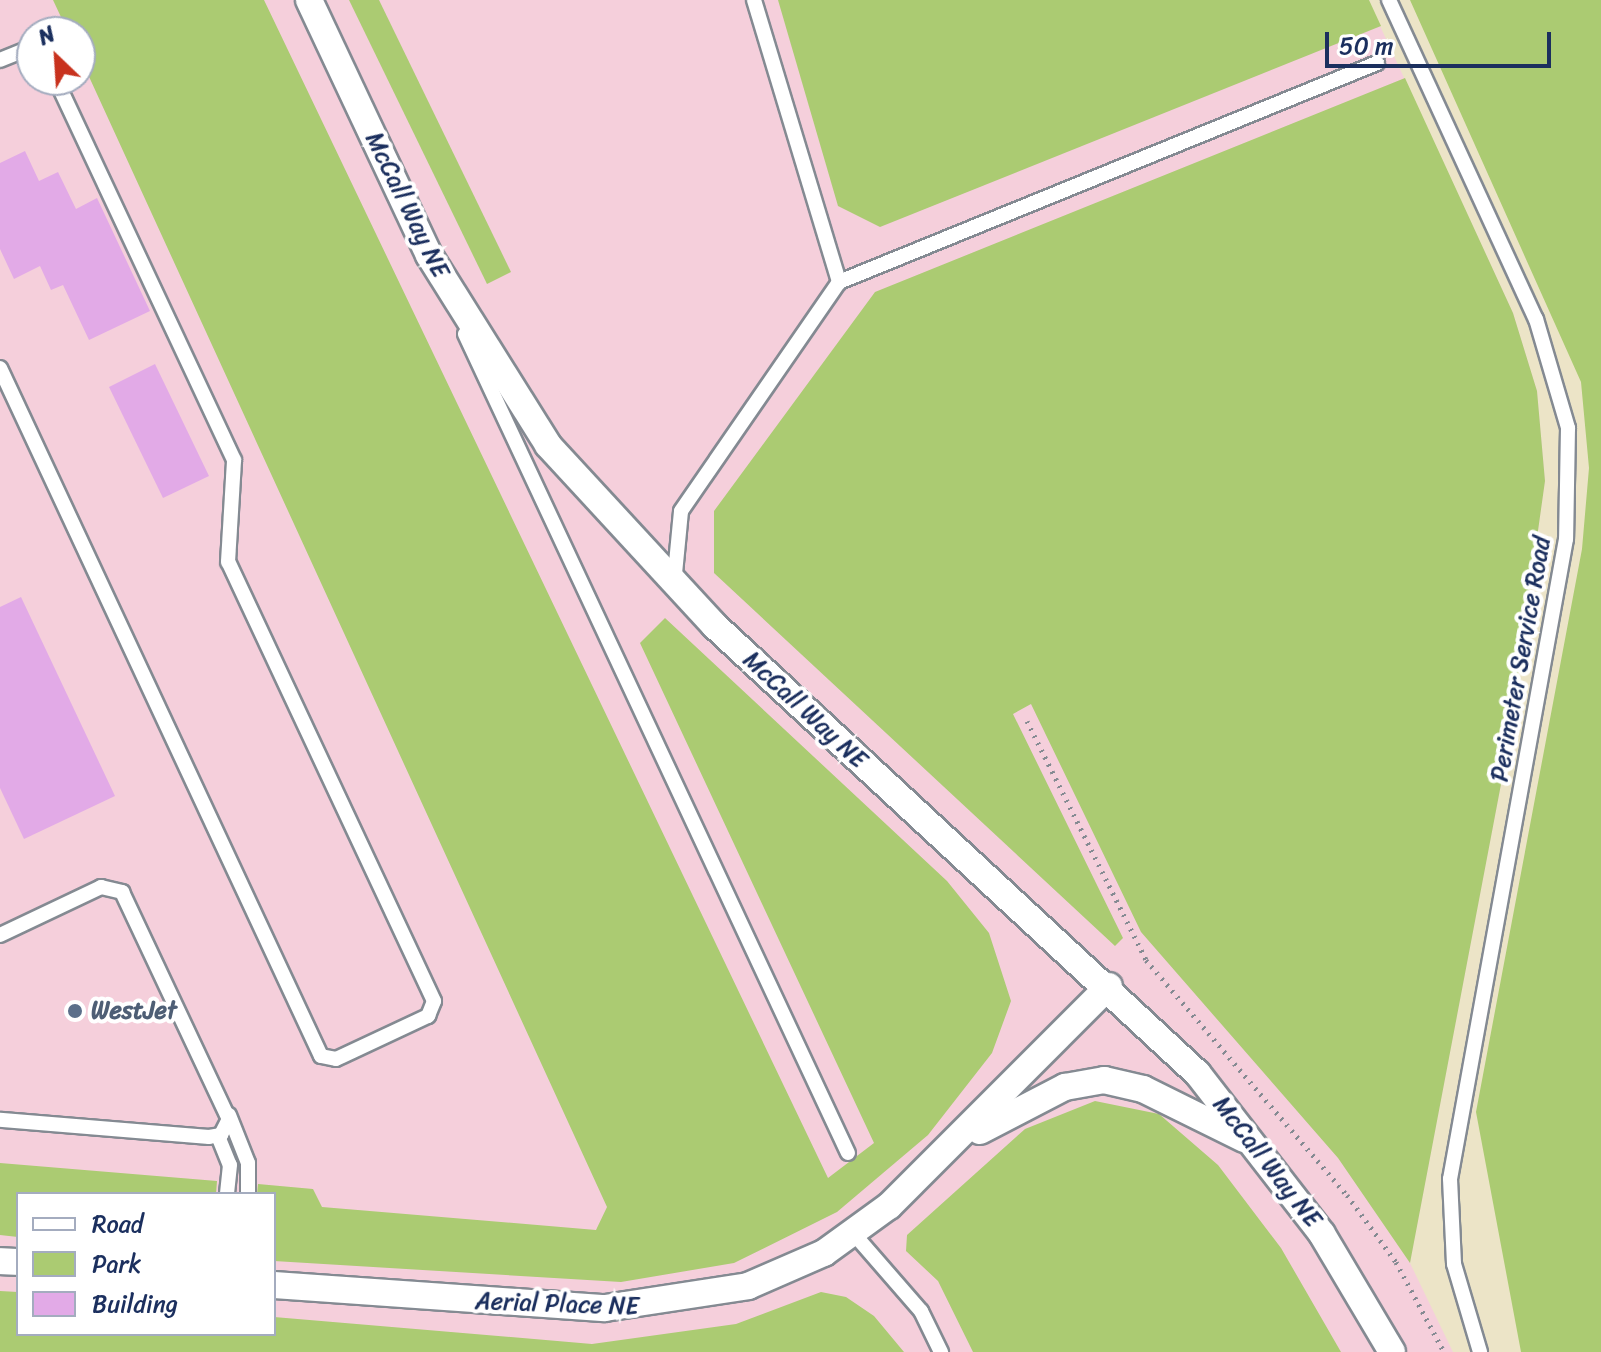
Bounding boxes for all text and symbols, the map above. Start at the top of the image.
text: N [31,15,62,57]
north arrow [16,16,96,96]
scale bar [1329,16,1555,66]
text: 50 m [1339,25,1394,67]
street label: McCall Way NE [359,128,455,282]
street label: Perimeter Service Road [1485,535,1557,783]
street label: McCall Way NE [738,646,872,774]
place label: WestJet [91,997,177,1025]
marker: WestJet [66,1002,84,1020]
street label: McCall Way NE [1207,1091,1327,1233]
legend [16,1192,276,1336]
text: Road [92,1203,143,1245]
text: Park [92,1243,141,1285]
text: Building [92,1283,178,1325]
street label: Aerial Place NE [475,1287,639,1321]

